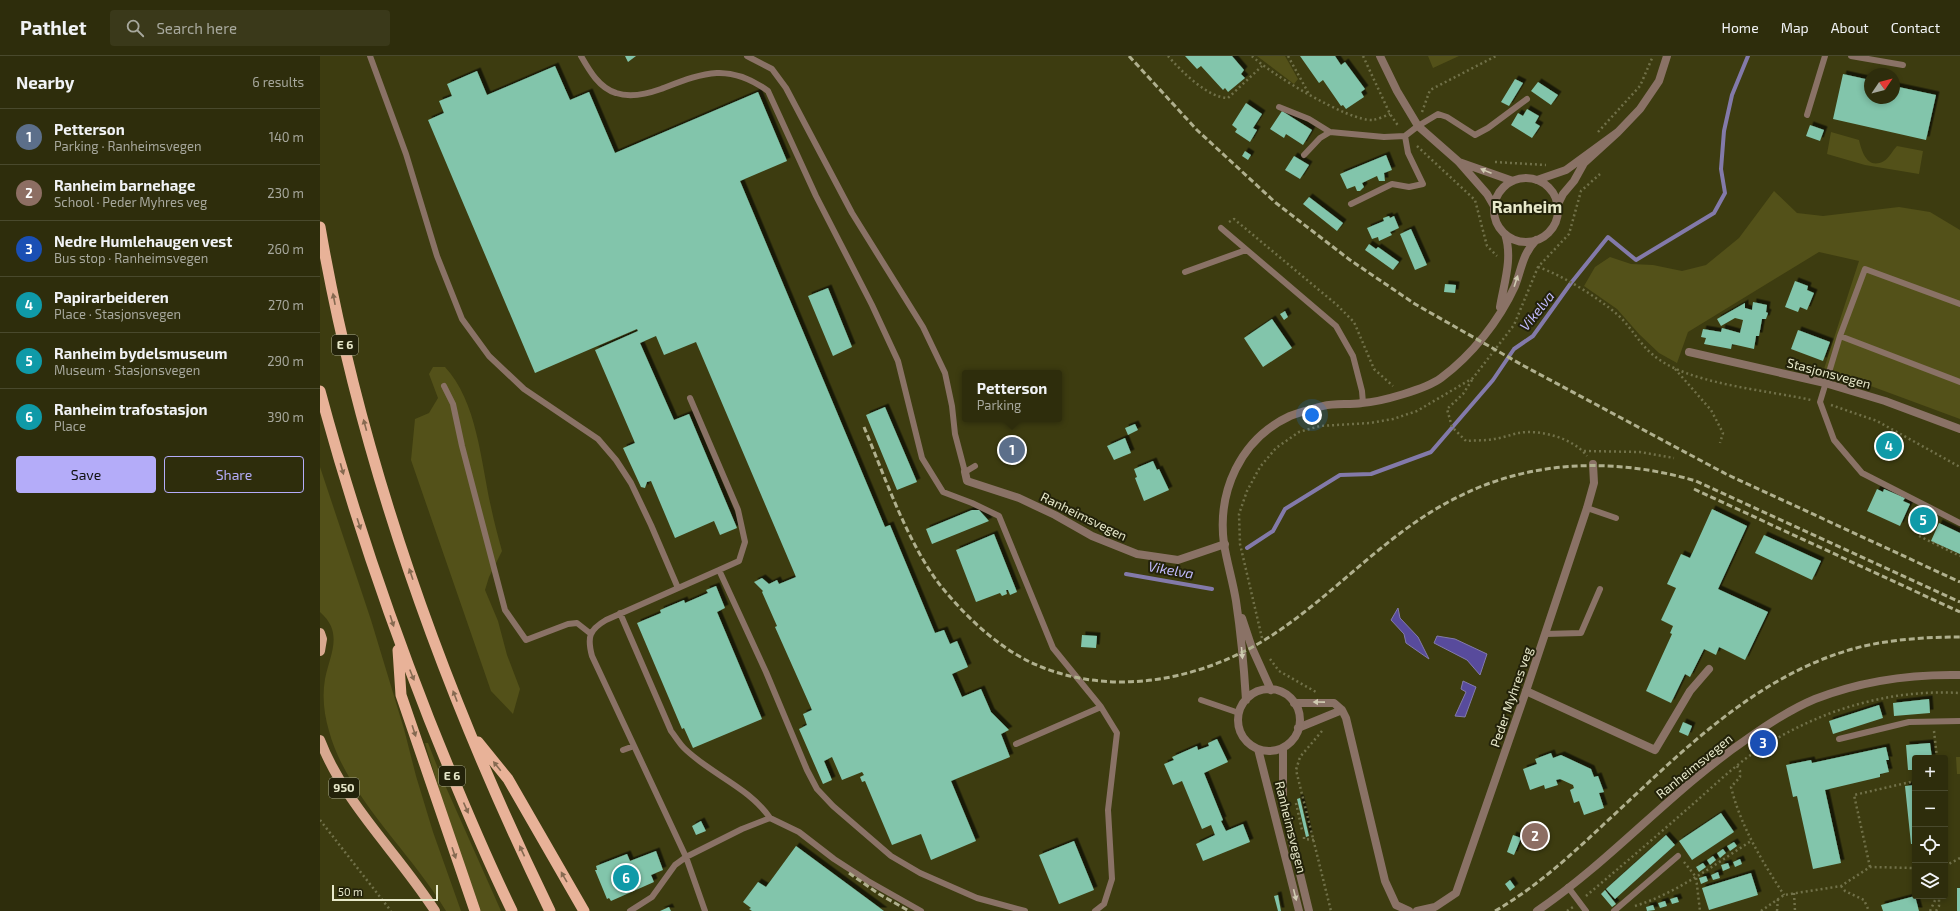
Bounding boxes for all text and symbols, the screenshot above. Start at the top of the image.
search box [110,10,390,46]
text: Pathlet [20,16,86,39]
icon: search [124,17,146,39]
text: Search here [156,19,237,37]
text: Home [1722,19,1759,36]
text: Map [1781,19,1809,36]
text: About [1831,19,1869,36]
text: Contact [1891,19,1940,36]
north arrow [1864,68,1900,104]
text: Nearby [16,72,74,92]
text: 6 results [252,74,304,90]
text: Petterson [54,120,125,138]
text: 1 [26,129,32,145]
text: 140 m [269,129,304,145]
text: Parking · Ranheimsvegen [54,138,201,154]
one-way arrow [1480,168,1492,174]
text: Ranheim barnehage [54,176,195,194]
text: 2 [25,185,33,201]
text: 230 m [267,185,304,201]
text: School · Peder Myhres veg [54,194,207,210]
district label: Ranheim [1492,196,1562,216]
text: Nedre Humlehaugen vest [54,232,232,250]
text: 3 [25,241,33,257]
text: 260 m [267,241,304,257]
text: Bus stop · Ranheimsvegen [54,250,208,266]
one-way arrow [1513,275,1519,287]
water label: Vikelva [1516,287,1558,334]
text: Papirarbeideren [54,288,169,306]
one-way arrow [331,292,337,305]
text: 4 [25,297,33,313]
text: 270 m [268,297,304,313]
text: Place · Stasjonsvegen [54,306,181,322]
road number: E 6 [332,335,358,355]
text: Ranheim bydelsmuseum [54,344,227,362]
text: 5 [25,353,33,369]
text: 290 m [267,353,304,369]
street label: Stasjonsvegen [1785,354,1873,392]
text: Museum · Stasjonsvegen [54,362,200,378]
popup [962,370,1062,422]
text: Petterson [977,379,1047,397]
text: Parking [977,397,1021,413]
text: Ranheim trafostasjon [54,400,208,418]
your location [1302,405,1322,425]
text: 6 [25,409,33,425]
text: 390 m [267,409,304,425]
text: Place [54,418,86,434]
one-way arrow [361,419,367,431]
pin: 4 [1876,431,1902,461]
pin: 1 [999,435,1025,465]
button: Save [16,456,156,493]
button: Share [164,456,304,493]
one-way arrow [339,464,345,476]
street label: Ranheimsvegen [1038,488,1130,544]
pin: 5 [1910,505,1936,535]
one-way arrow [357,519,363,531]
water label: Vikelva [1147,557,1195,582]
one-way arrow [408,567,414,579]
one-way arrow [389,616,395,628]
street label: Peder Myhres veg [1486,645,1536,749]
one-way arrow [1239,646,1246,659]
one-way arrow [409,669,415,681]
one-way arrow [452,689,458,701]
one-way arrow [1312,699,1325,705]
one-way arrow [411,726,417,738]
pin: 3 [1750,728,1776,758]
street label: Ranheimsvegen [1652,730,1736,802]
map controls [1912,755,1948,899]
button: + [1912,755,1948,791]
one-way arrow [493,761,501,772]
road number: E 6 [439,766,465,786]
road number: 950 [329,778,359,798]
street label: Ranheimsvegen [1272,779,1310,875]
button: − [1912,791,1948,827]
one-way arrow [463,802,469,814]
pin: 2 [1522,821,1548,851]
button: locate [1912,827,1948,863]
one-way arrow [519,845,525,856]
one-way arrow [451,847,457,859]
pin: 6 [613,863,639,893]
button: layers [1912,863,1948,899]
one-way arrow [561,871,568,883]
scale bar [332,883,438,902]
text: 50 m [338,885,363,898]
one-way arrow [1293,889,1299,901]

